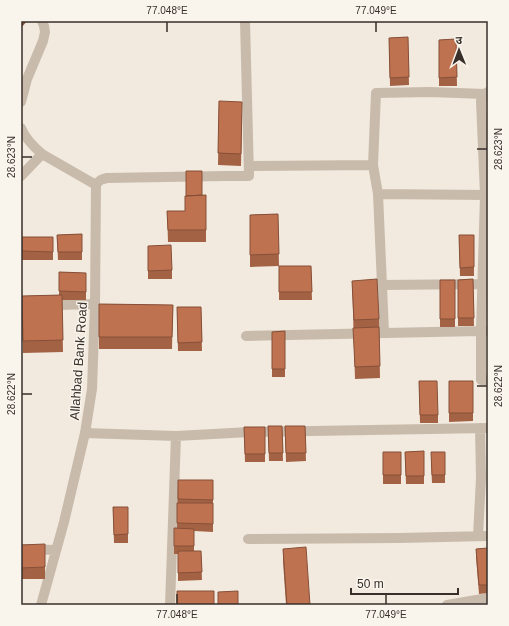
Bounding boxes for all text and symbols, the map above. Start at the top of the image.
text: 77.048°E [146,5,188,16]
text: 77.049°E [355,5,397,16]
north arrow [439,30,479,70]
text: उ [456,34,463,46]
text: 28.623°N [493,128,504,170]
text: 28.623°N [6,136,17,178]
street label: Allahbad Bank Road [67,301,90,421]
text: 28.622°N [493,365,504,407]
text: 28.622°N [6,373,17,415]
scale bar [351,570,458,596]
text: 50 m [357,577,384,591]
text: 77.048°E [156,609,198,620]
text: 77.049°E [365,609,407,620]

